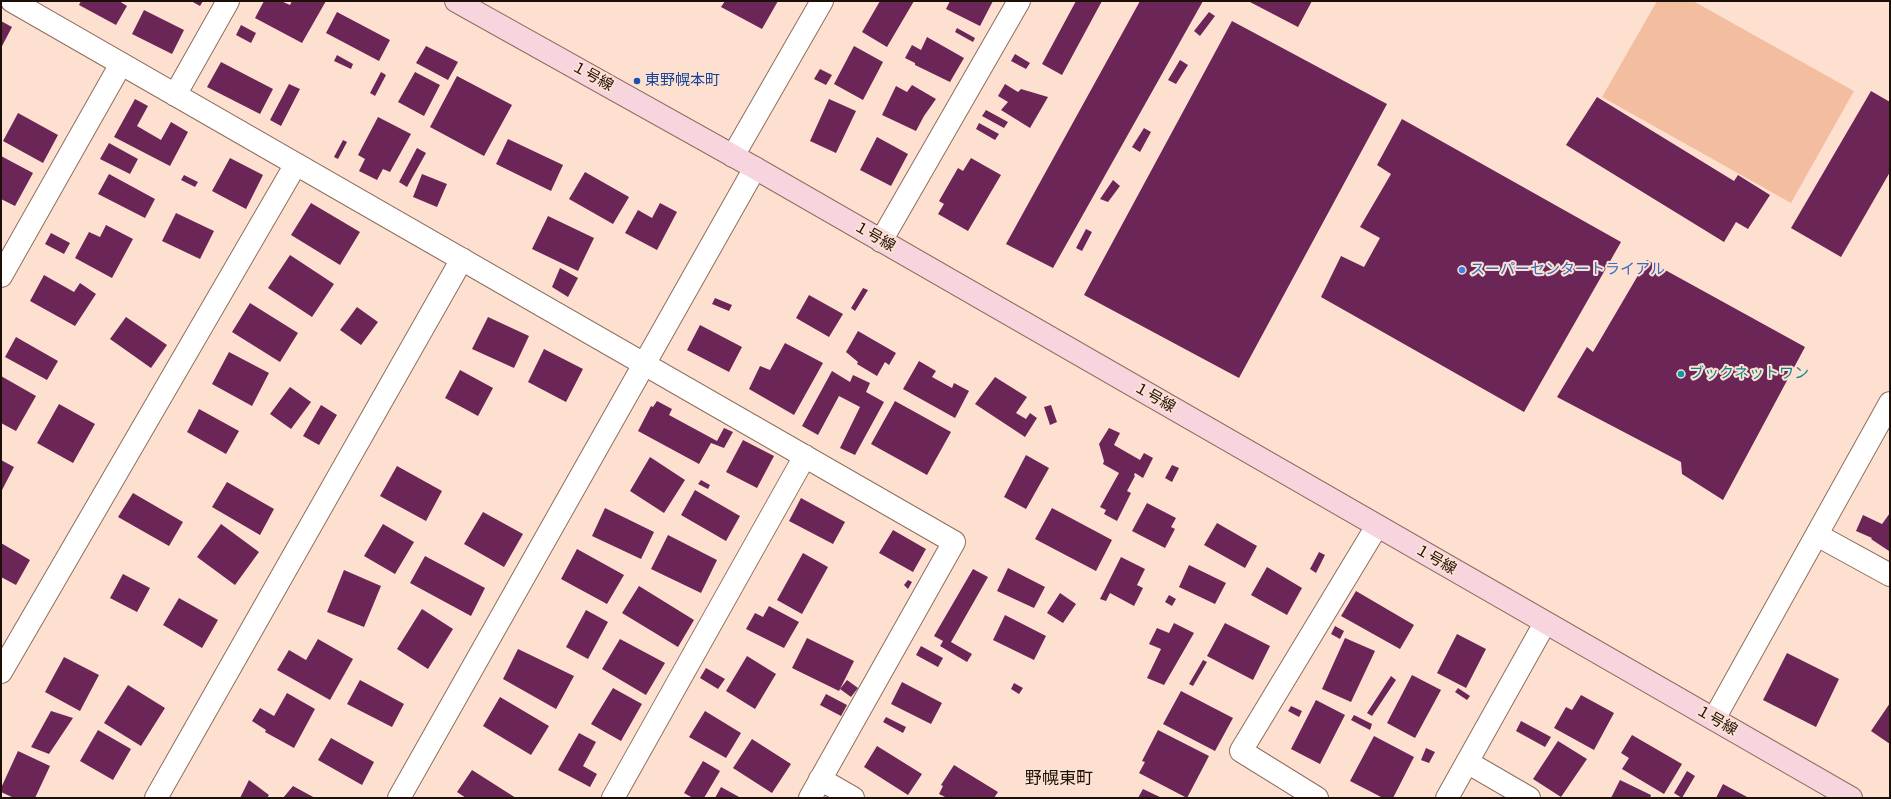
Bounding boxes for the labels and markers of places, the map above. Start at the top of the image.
place label: 東野幌本町 [645,72,720,90]
marker: 東野幌本町 [632,76,642,86]
place label: スーパーセンタートライアル [1470,261,1665,279]
marker: スーパーセンタートライアル [1457,265,1467,275]
place label: ブックネットワン [1689,365,1809,383]
marker: ブックネットワン [1676,369,1686,379]

